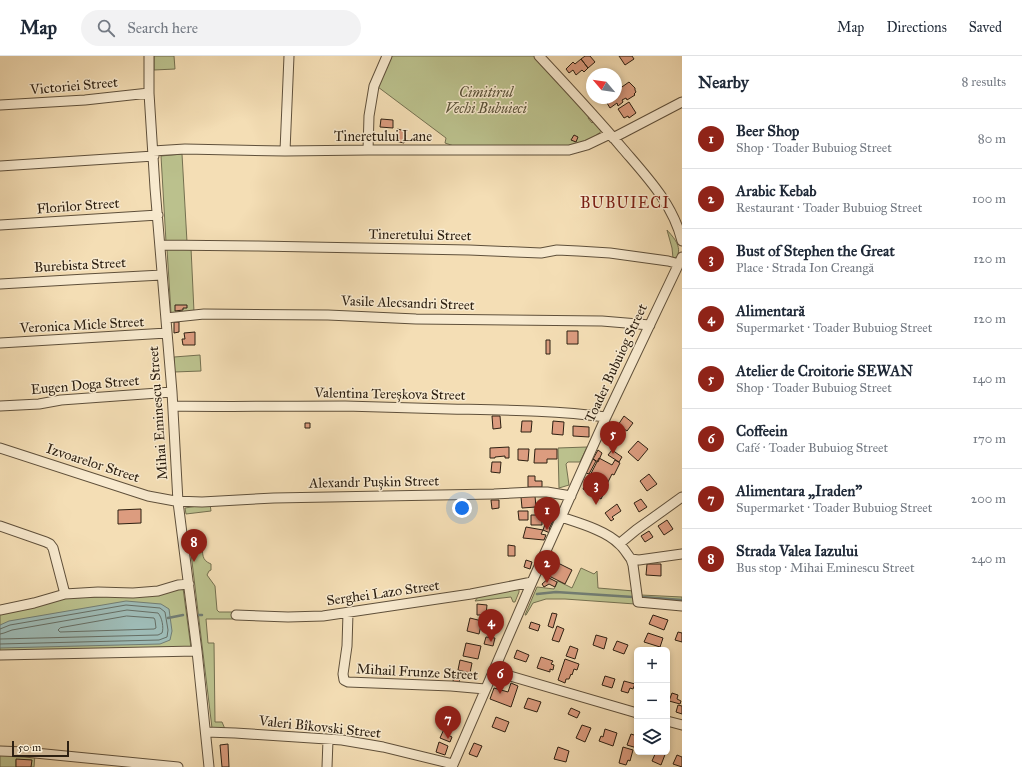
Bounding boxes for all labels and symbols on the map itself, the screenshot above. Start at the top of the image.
north arrow [586,68,622,104]
street label: Victoriei Street [28,74,119,98]
park label: Cimitirul Vechi Bubuieci [445,84,527,117]
street label: Tineretului Lane [334,128,432,145]
district label: BUBUIECI [580,193,670,212]
street label: Florilor Street [36,195,120,217]
street label: Tineretului Street [368,226,472,244]
street label: Burebista Street [34,254,126,276]
street label: Vasile Alecsandri Street [340,292,475,314]
street label: Toader Bubuiog Street [581,301,651,425]
street label: Veronica Micle Street [18,313,145,337]
street label: Mihai Eminescu Street [145,345,171,481]
street label: Eugen Doga Street [30,372,140,398]
street label: Valentina Tereșkova Street [313,384,466,404]
pin: 5 [600,421,626,454]
street label: Izvoarelor Street [44,440,142,486]
street label: Alexandr Pușkin Street [308,472,439,492]
pin: 3 [583,472,609,505]
pin: 1 [534,497,560,530]
your location [452,498,472,518]
pin: 8 [181,529,207,562]
pin: 2 [534,550,560,583]
street label: Serghei Lazo Street [325,577,441,609]
pin: 4 [478,609,504,642]
street label: Mihail Frunze Street [356,660,478,684]
pin: 6 [487,661,513,694]
pin: 7 [435,706,461,739]
street label: Valeri Bîkovski Street [257,712,382,742]
scale bar [12,739,69,758]

